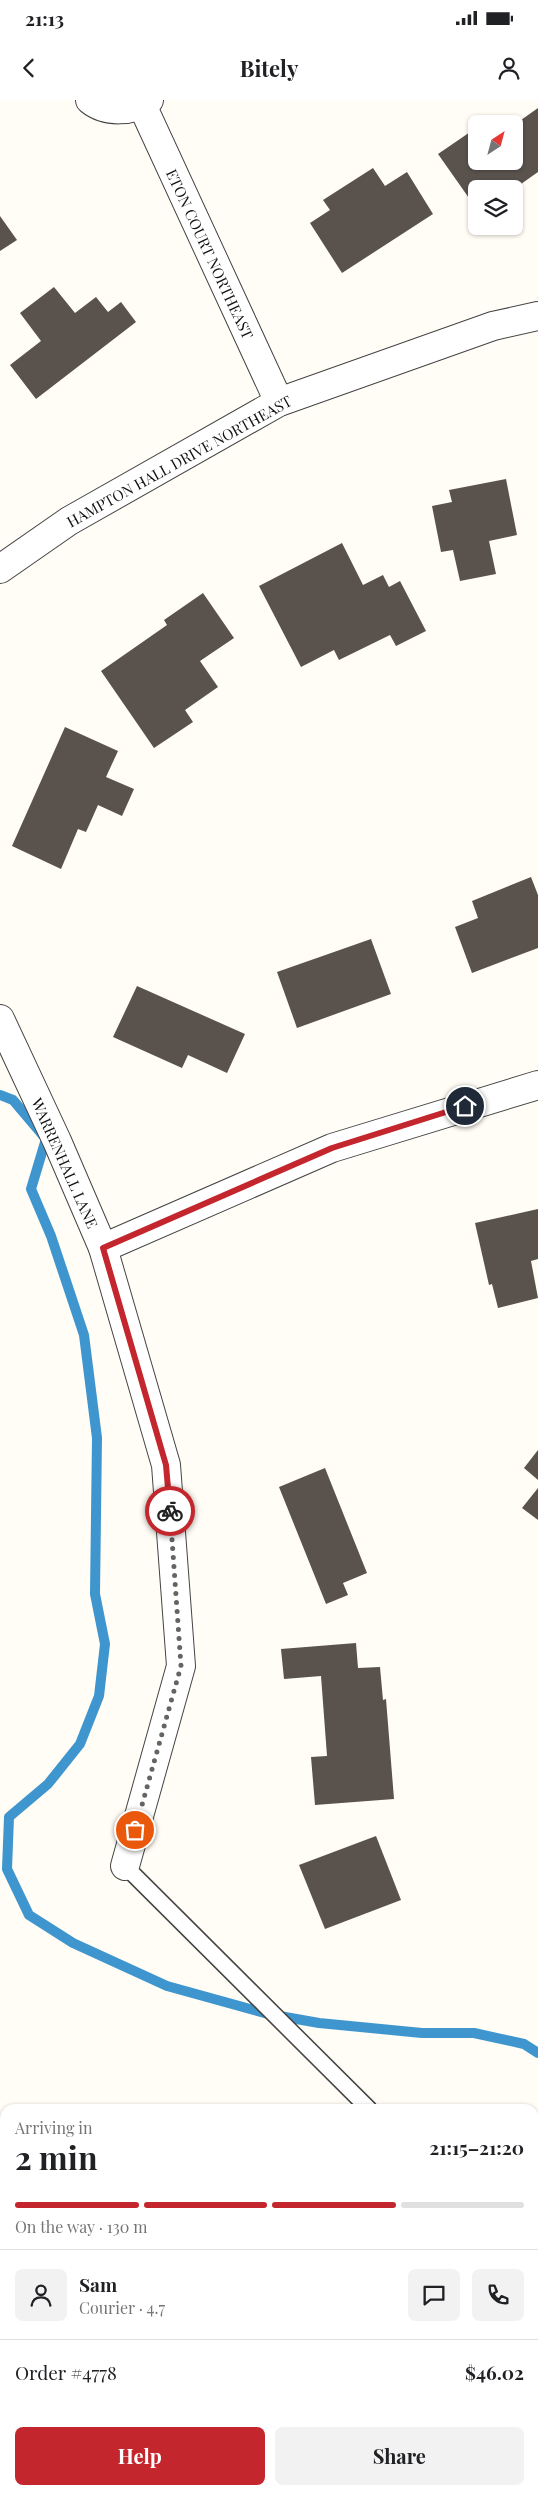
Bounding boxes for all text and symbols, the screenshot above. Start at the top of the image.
text: 21:13 [25,5,64,31]
text: Bitely [240,53,298,83]
icon: back [15,54,43,82]
icon: person [495,54,523,82]
north arrow [468,115,522,170]
map controls [468,115,523,235]
street label: ETON COURT NORTHEAST [162,166,258,342]
button: layers [468,180,523,235]
street label: HAMPTON HALL DRIVE NORTHEAST [63,391,295,531]
pin [444,1085,486,1127]
icon: home [451,1092,479,1120]
street label: WARRENHALL LANE [27,1094,103,1231]
courier [145,1486,195,1536]
icon: bike [156,1497,184,1525]
pin [114,1809,156,1851]
icon: bag [121,1816,149,1844]
text: Arriving in [15,2117,93,2138]
text: 21:15–21:20 [429,2134,524,2160]
text: 2 min [15,2135,98,2178]
text: On the way · 130 m [15,2216,148,2237]
button: person [15,2269,67,2321]
button: chat [408,2269,460,2321]
button: phone [472,2269,524,2321]
text: Sam [79,2271,117,2297]
text: Courier · 4.7 [79,2297,165,2318]
text: Order #4778 [15,2359,117,2385]
text: $46.02 [465,2359,524,2385]
button: Help [15,2427,265,2485]
button: Share [275,2427,524,2485]

